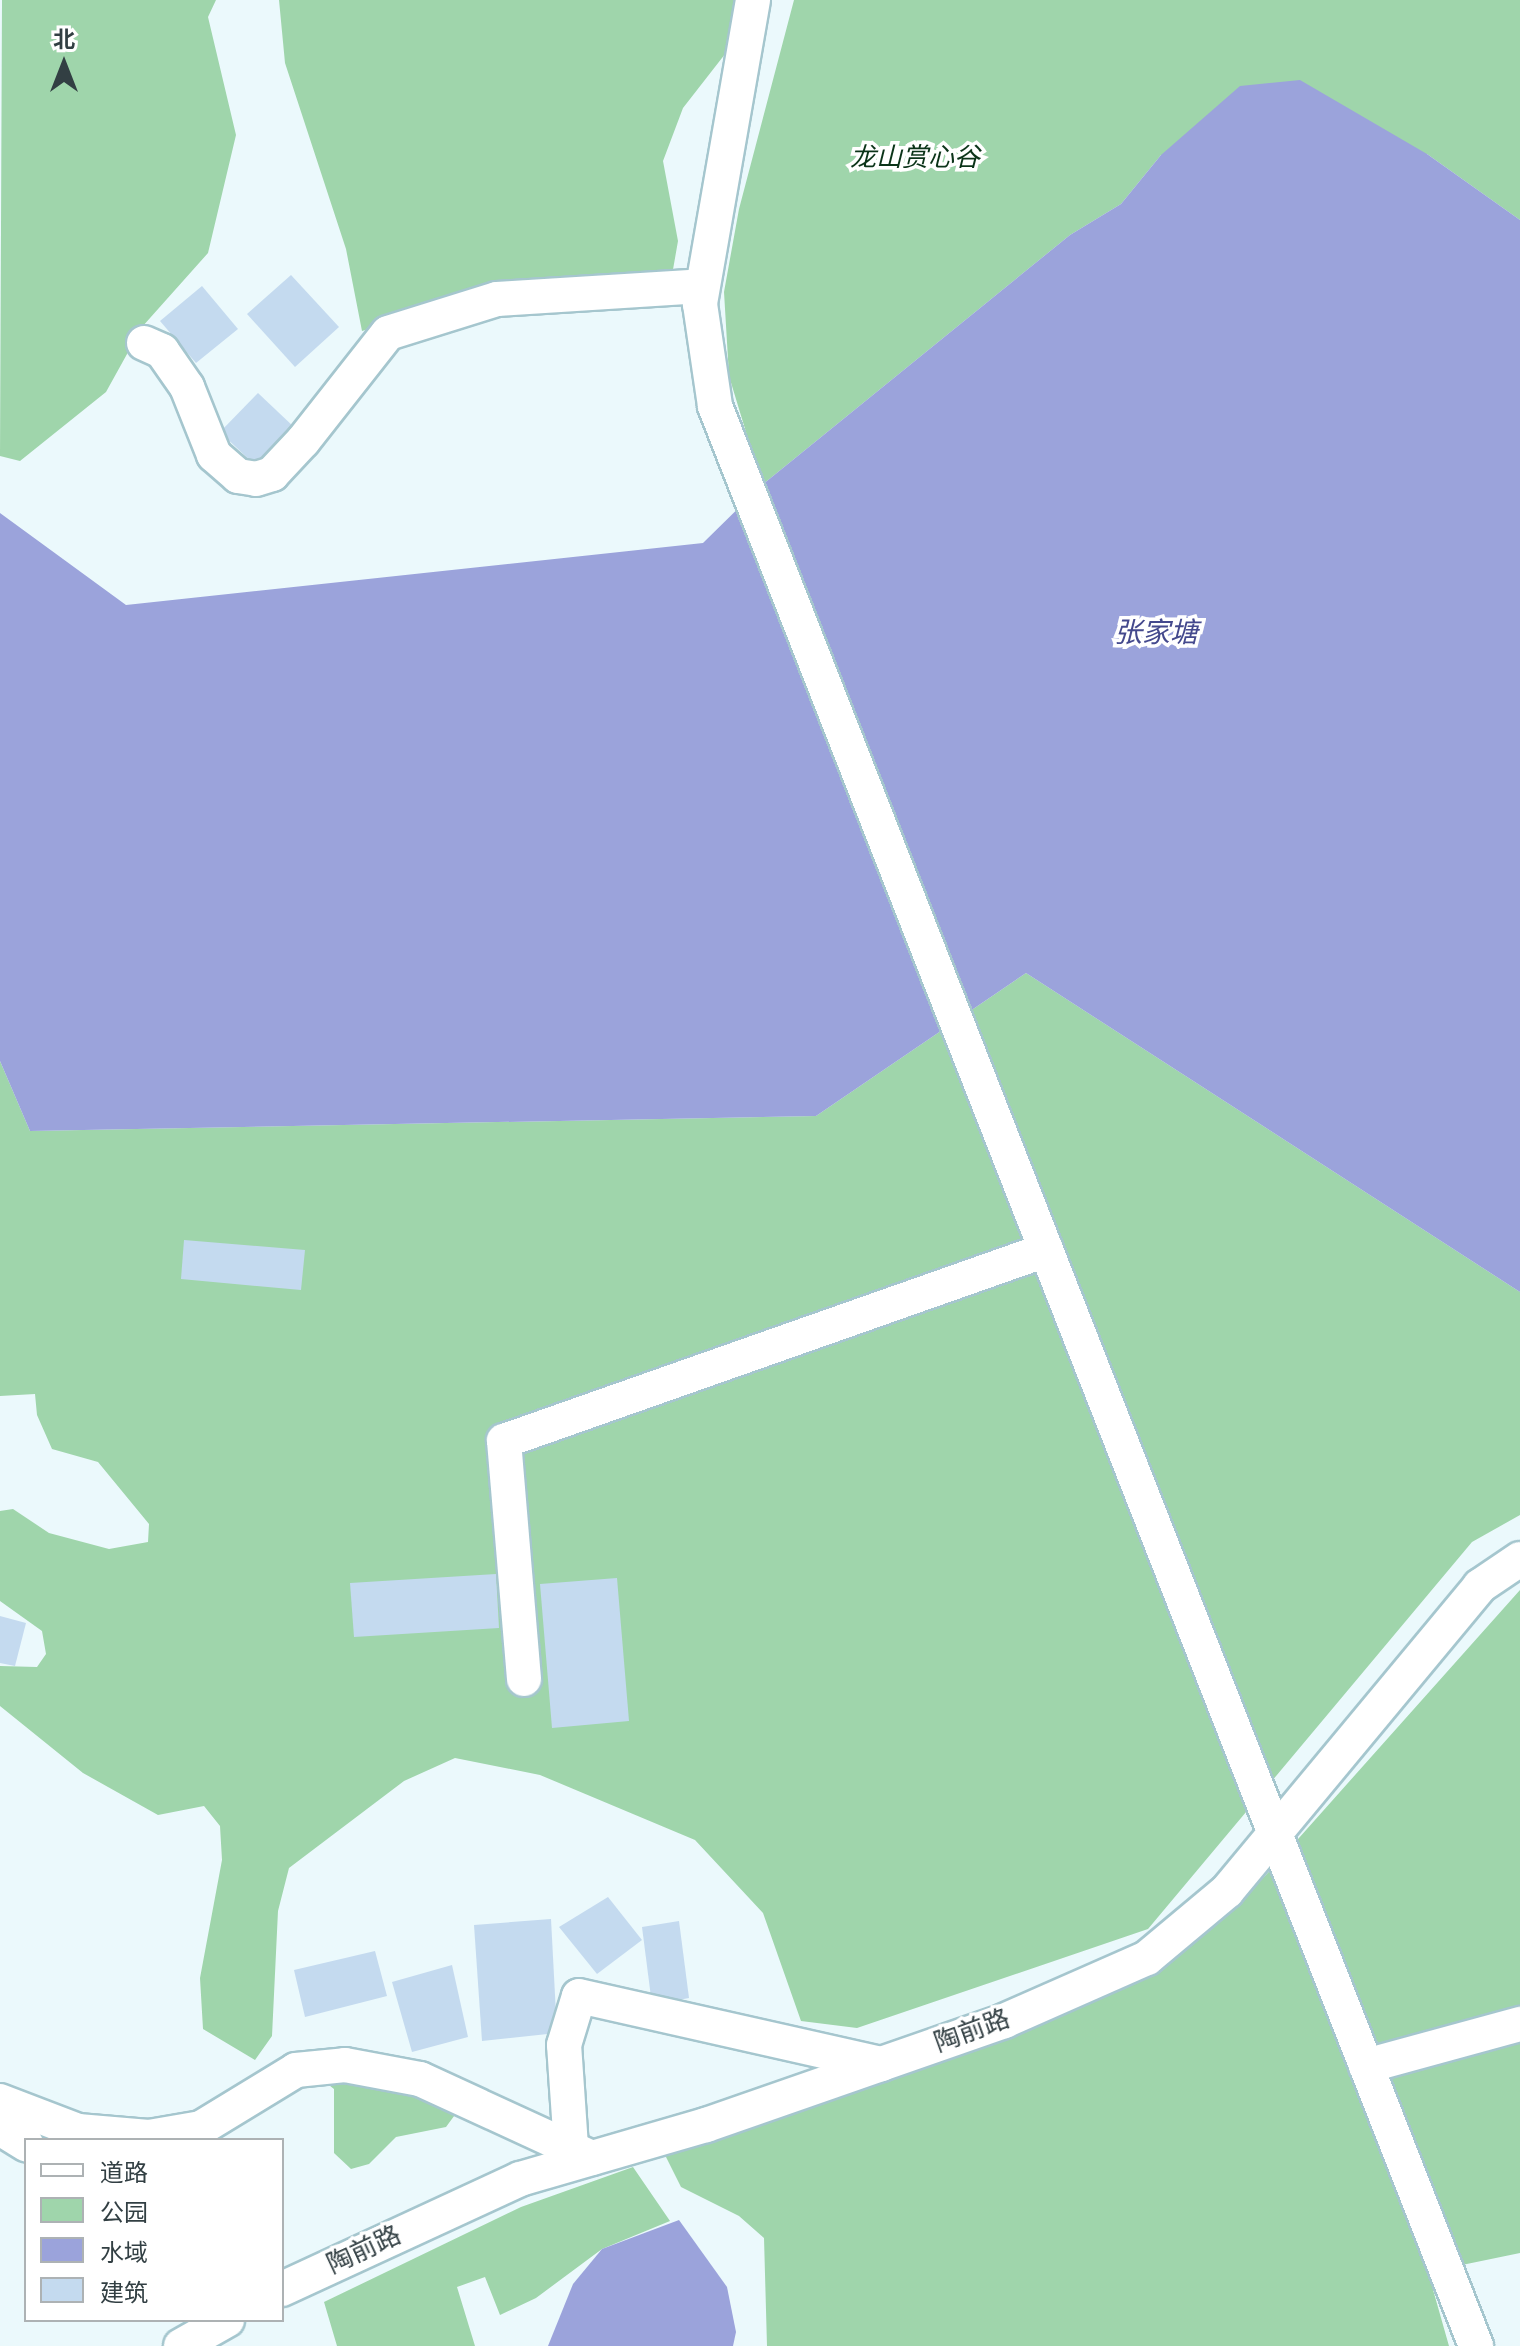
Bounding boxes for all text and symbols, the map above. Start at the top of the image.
north arrow [24,24,104,104]
text: 北 [53,27,75,52]
park label: 龙山赏心谷 [850,142,980,174]
water label: 张家塘 [1114,616,1198,650]
street label: 陶前路 [930,2003,1014,2059]
legend [24,2138,284,2322]
text: 道路 [100,2160,148,2186]
text: 公园 [100,2200,148,2226]
street label: 陶前路 [322,2219,406,2281]
text: 水域 [100,2240,148,2266]
text: 建筑 [100,2280,148,2306]

